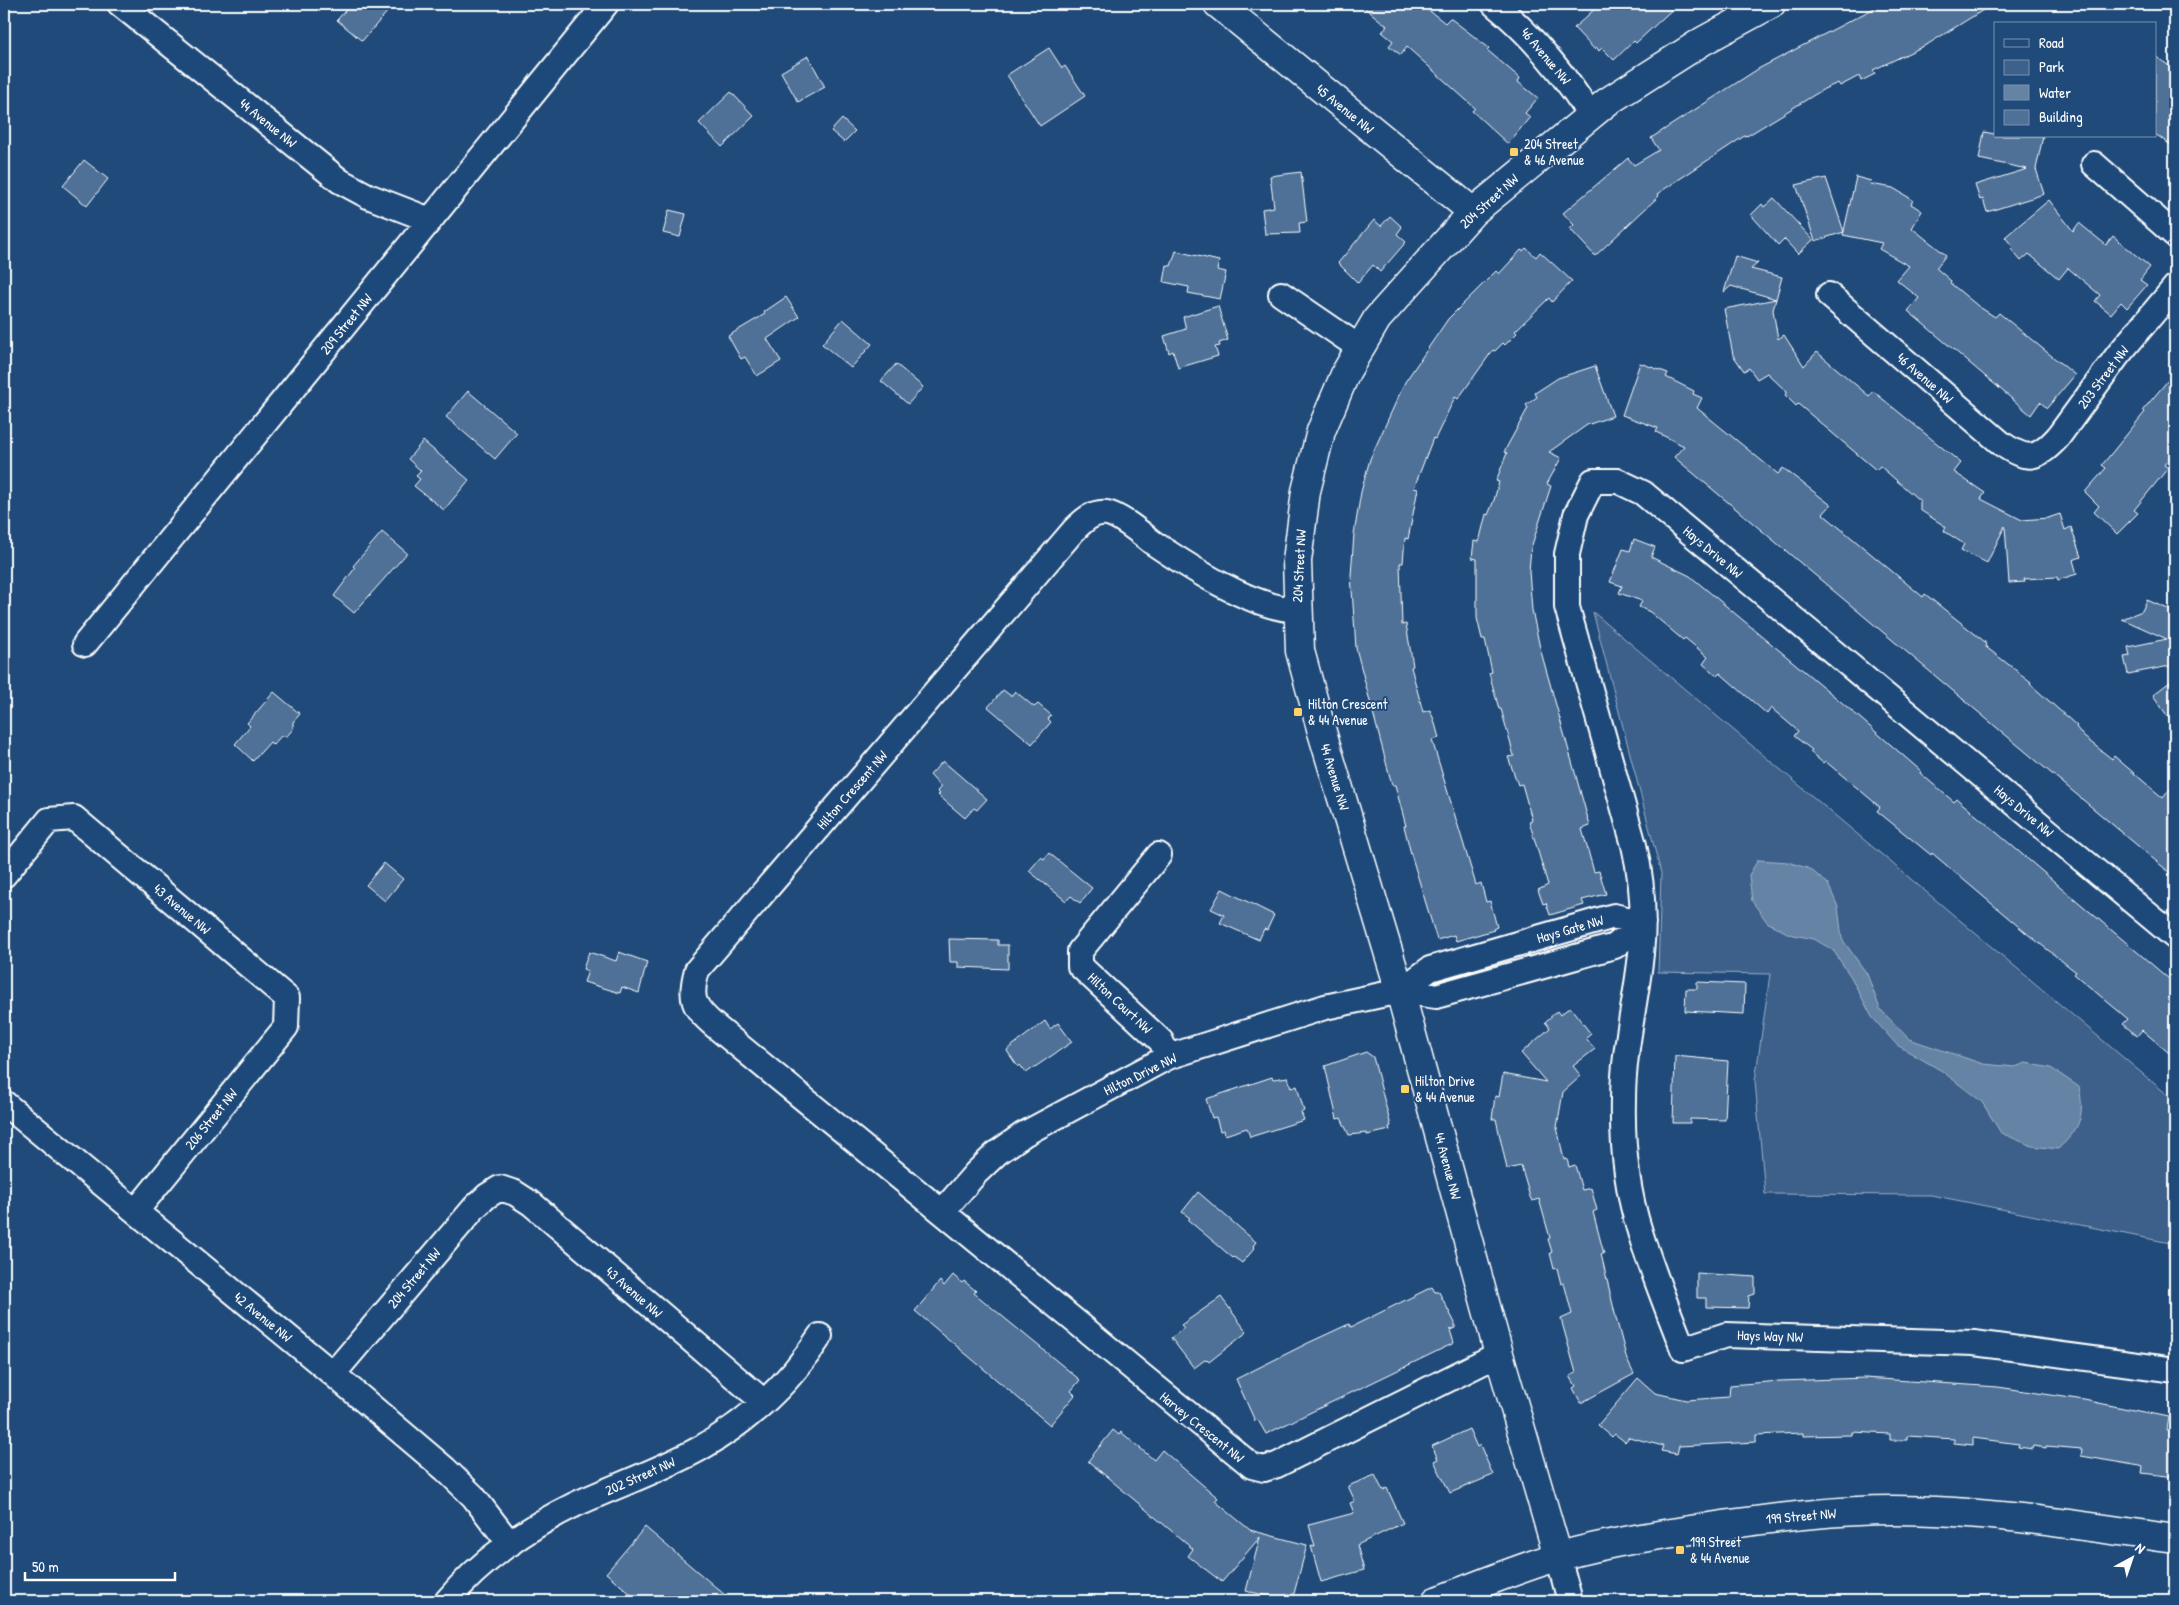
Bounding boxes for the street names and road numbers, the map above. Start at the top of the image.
street label: 46 Avenue NW [1517,23,1576,88]
street label: 45 Avenue NW [1312,79,1378,138]
street label: 44 Avenue NW [236,94,301,152]
street label: 204 Street NW [1455,169,1522,232]
street label: 209 Street NW [315,289,376,358]
street label: 203 Street NW [2073,341,2133,412]
street label: 46 Avenue NW [1893,348,1958,408]
street label: Hays Drive NW [1679,521,1747,583]
street label: 204 Street NW [1287,529,1310,603]
street label: 44 Avenue NW [1316,741,1355,813]
street label: Hilton Crescent NW [812,746,891,833]
street label: Hays Drive NW [1990,780,2058,842]
street label: 43 Avenue NW [150,879,215,938]
street label: Hays Gate NW [1534,910,1606,948]
street label: Hilton Court NW [1084,968,1157,1038]
street label: Hilton Drive NW [1100,1048,1180,1099]
street label: 206 Street NW [180,1084,241,1153]
street label: 44 Avenue NW [1430,1130,1467,1202]
street label: 204 Street NW [383,1243,445,1312]
street label: 43 Avenue NW [602,1262,667,1322]
street label: 42 Avenue NW [230,1287,297,1346]
street label: Hays Way NW [1737,1325,1804,1347]
street label: Harvey Crescent NW [1156,1387,1249,1467]
street label: 202 Street NW [602,1452,678,1499]
street label: 199 Street NW [1765,1503,1837,1528]

